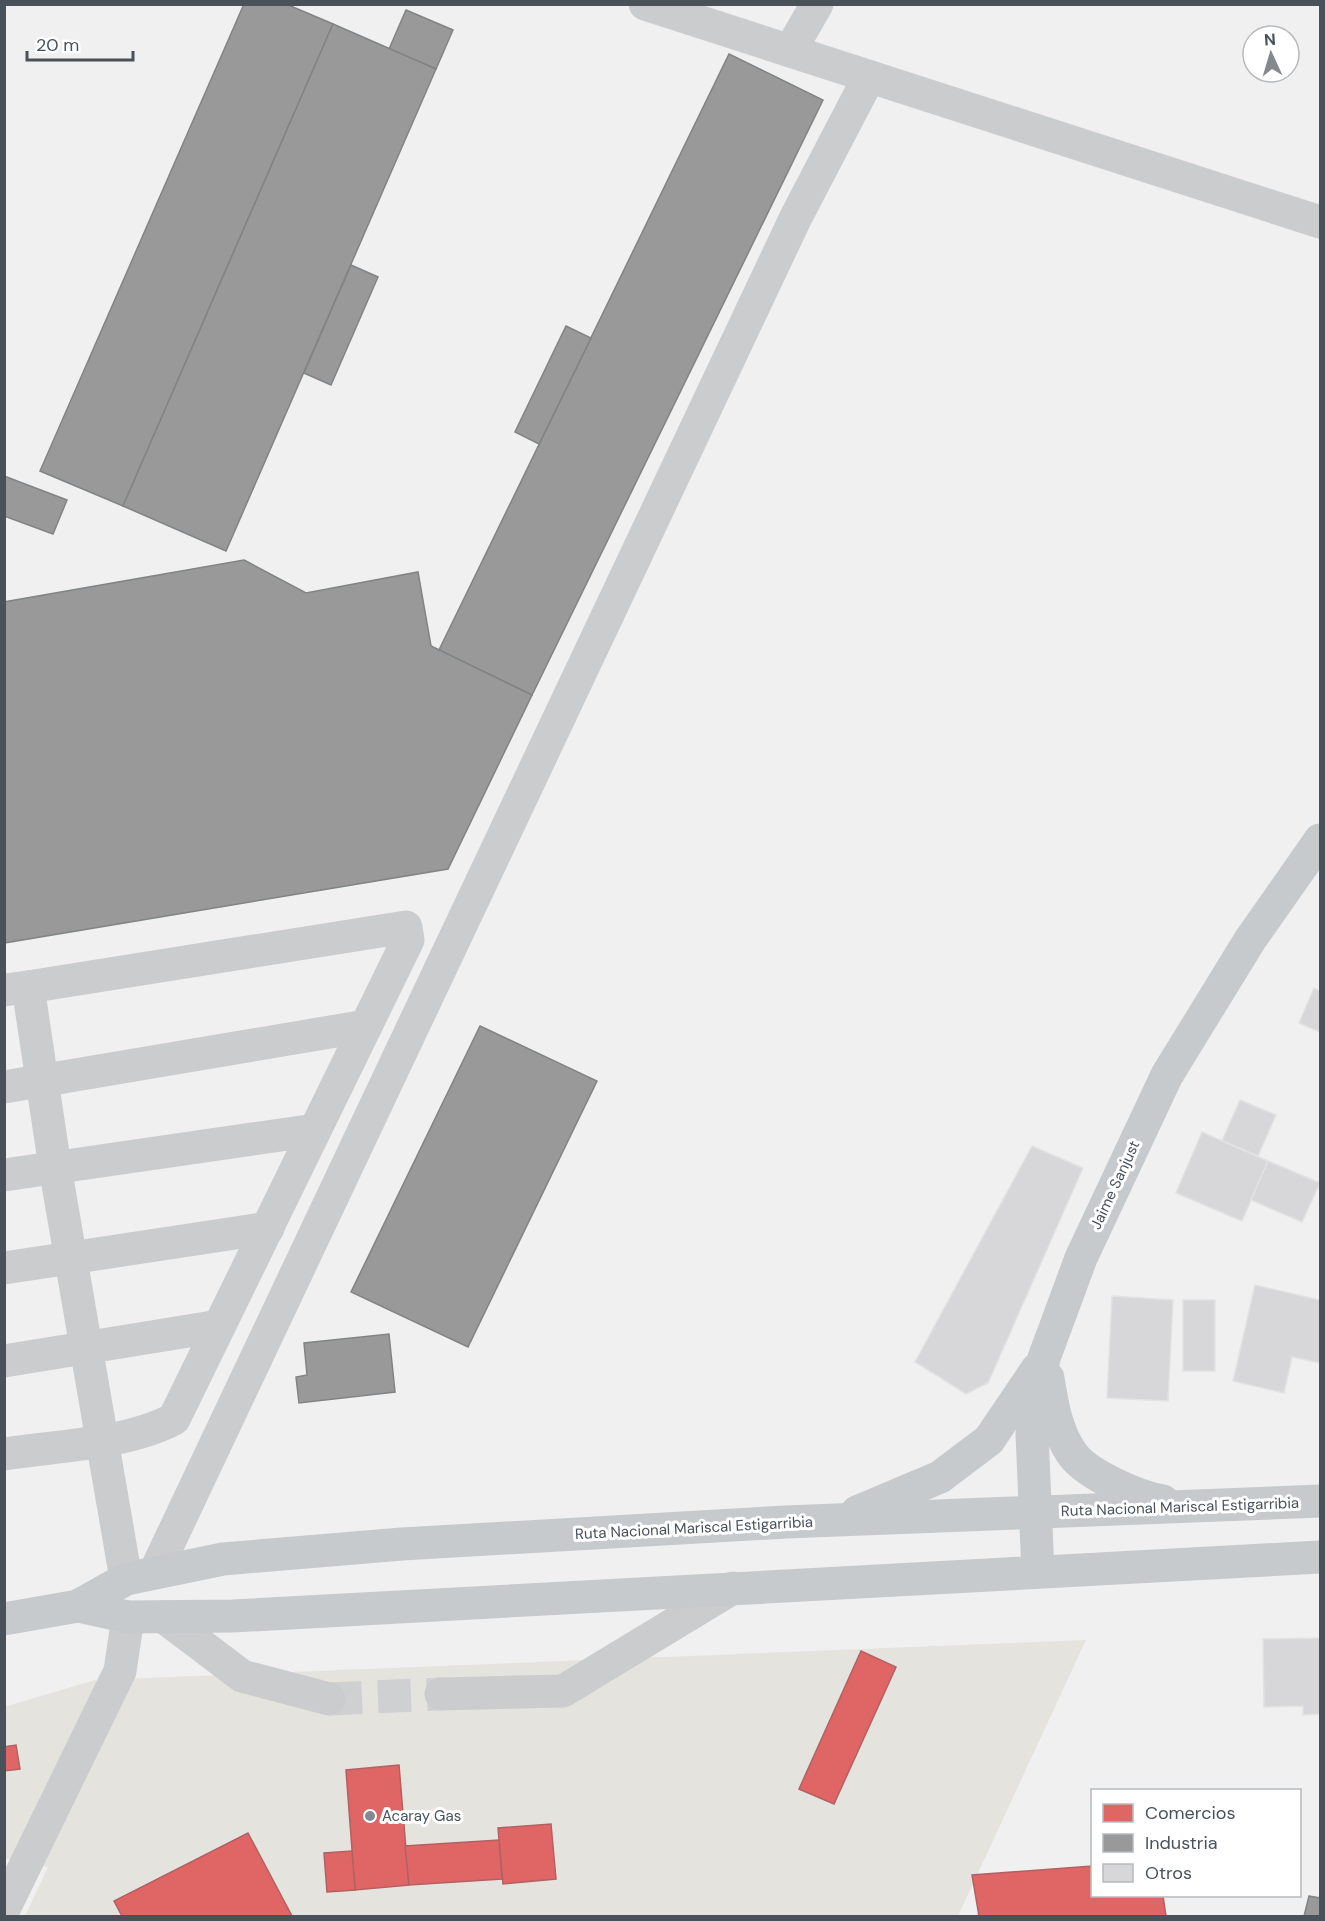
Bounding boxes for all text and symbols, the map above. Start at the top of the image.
scale bar [27,24,134,62]
north arrow [1241,24,1301,84]
text: N [1263,29,1277,50]
text: 20 m [36,33,79,57]
street label: Jaime Sanjust [1086,1137,1144,1233]
street label: Ruta Nacional Mariscal Estigarribia [1061,1493,1299,1521]
street label: Ruta Nacional Mariscal Estigarribia [574,1512,814,1544]
legend [1091,1789,1301,1897]
text: Comercios [1145,1801,1236,1825]
place label: Acaray Gas [382,1806,461,1826]
marker: Acaray Gas [363,1809,377,1823]
text: Industria [1145,1831,1218,1855]
text: Otros [1145,1861,1192,1885]

